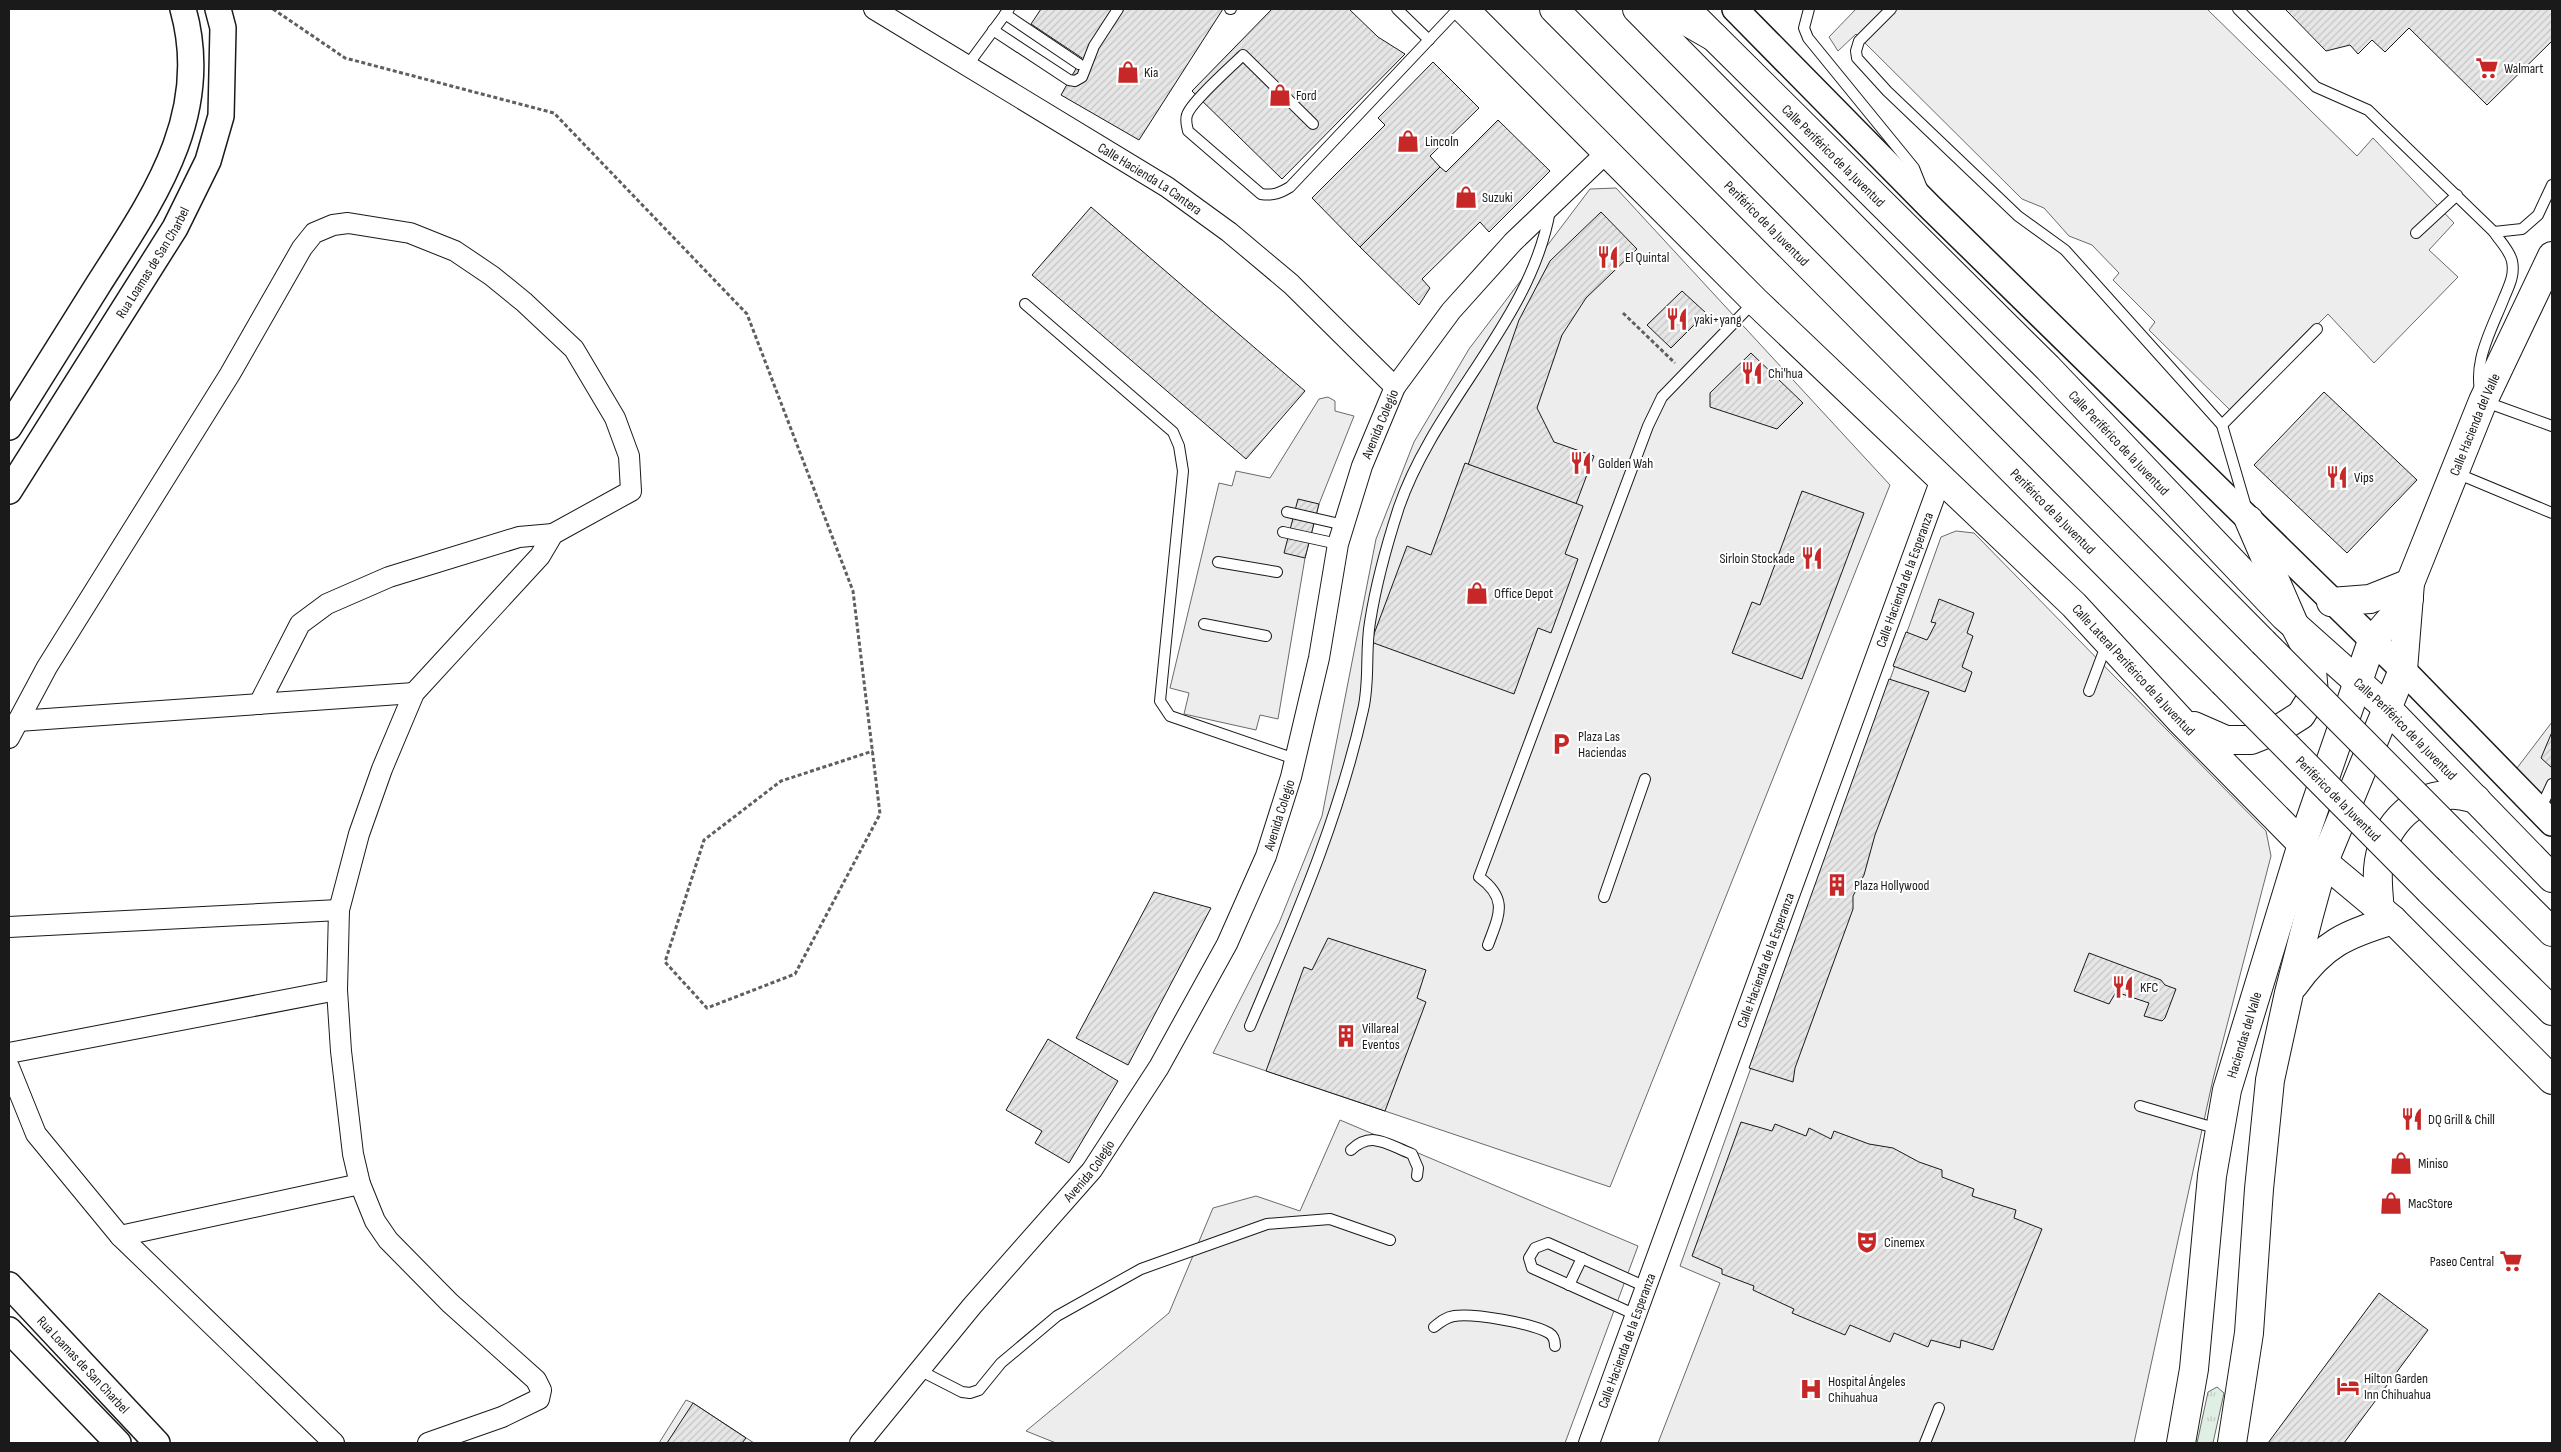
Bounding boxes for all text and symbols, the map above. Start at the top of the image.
supermarket icon: Walmart [2474,55,2500,81]
shop icon: Kia [1115,59,1141,85]
place label: Walmart [2504,60,2544,77]
place label: Kia [1144,64,1158,81]
shop icon: Ford [1267,82,1293,108]
place label: Ford [1296,87,1317,104]
street label: Calle Periférico de la Juventud [1778,101,1889,211]
shop icon: Lincoln [1395,128,1421,154]
place label: Lincoln [1425,133,1459,150]
street label: Calle Hacienda La Cantera [1095,139,1205,219]
street label: Periférico de la Juventud [1721,177,1813,270]
shop icon: Suzuki [1453,184,1479,210]
place label: Suzuki [1482,189,1513,206]
street label: Rua Loamas de San Charbel [112,204,193,321]
restaurant icon: El Quintal [1595,244,1621,270]
place label: El Quintal [1625,249,1669,266]
restaurant icon: yaki+yang [1664,306,1690,332]
place label: yaki+yang [1694,311,1742,328]
restaurant icon: Chi'hua [1739,360,1765,386]
place label: Chi'hua [1768,365,1803,382]
street label: Calle Hacienda del Valle [2446,371,2504,478]
street label: Avenida Colegio [1358,387,1402,462]
street label: Calle Periférico de la Juventud [2065,387,2173,499]
restaurant icon: Golden Wah [1568,450,1594,476]
place label: Golden Wah [1598,455,1653,472]
restaurant icon: Vips [2324,464,2350,490]
street label: Periférico de la Juventud [2007,465,2099,558]
place label: Vips [2354,469,2374,486]
street label: Calle Hacienda de la Esperanza [1872,510,1937,650]
restaurant icon: Sirloin Stockade [1799,545,1825,571]
place label: Sirloin Stockade [1719,550,1795,567]
shop icon: Office Depot [1464,580,1490,606]
place label: Office Depot [1494,585,1553,602]
street label: Calle Lateral Periférico de la Juventud [2068,601,2199,739]
street label: Calle Periférico de la Juventud [2350,674,2460,784]
place label: Plaza Las Haciendas [1578,728,1627,761]
parking icon: Plaza Las Haciendas [1548,731,1574,757]
street label: Periférico de la Juventud [2292,753,2384,845]
street label: Avenida Colegio [1260,777,1299,854]
building icon: Plaza Hollywood [1824,872,1850,898]
place label: Plaza Hollywood [1854,877,1930,894]
street label: Calle Hacienda de la Esperanza [1733,890,1798,1030]
restaurant icon: KFC [2110,974,2136,1000]
place label: KFC [2140,979,2159,996]
street label: Haciendas del Valle [2223,990,2265,1080]
place label: Villareal Eventos [1362,1020,1400,1053]
building icon: Villareal Eventos [1333,1023,1359,1049]
restaurant icon: DQ Grill & Chill [2399,1106,2425,1132]
place label: DQ Grill & Chill [2428,1111,2495,1128]
street label: Avenida Colegio [1059,1137,1118,1206]
shop icon: Miniso [2388,1150,2414,1176]
place label: Miniso [2418,1155,2449,1172]
shop icon: MacStore [2378,1190,2404,1216]
place label: MacStore [2408,1195,2453,1212]
theatre icon: Cinemex [1854,1229,1880,1255]
place label: Cinemex [1884,1234,1926,1251]
supermarket icon: Paseo Central [2498,1248,2524,1274]
place label: Paseo Central [2430,1253,2494,1270]
street label: Calle Hacienda de la Esperanza [1594,1271,1659,1411]
street label: Rua Loamas de San Charbel [33,1313,133,1417]
place label: Hilton Garden Inn Chihuahua [2364,1370,2431,1403]
place label: Hospital Ángeles Chihuahua [1828,1373,1905,1406]
hotel icon: Hilton Garden Inn Chihuahua [2335,1373,2361,1399]
hospital icon: Hospital Ángeles Chihuahua [1798,1376,1824,1402]

